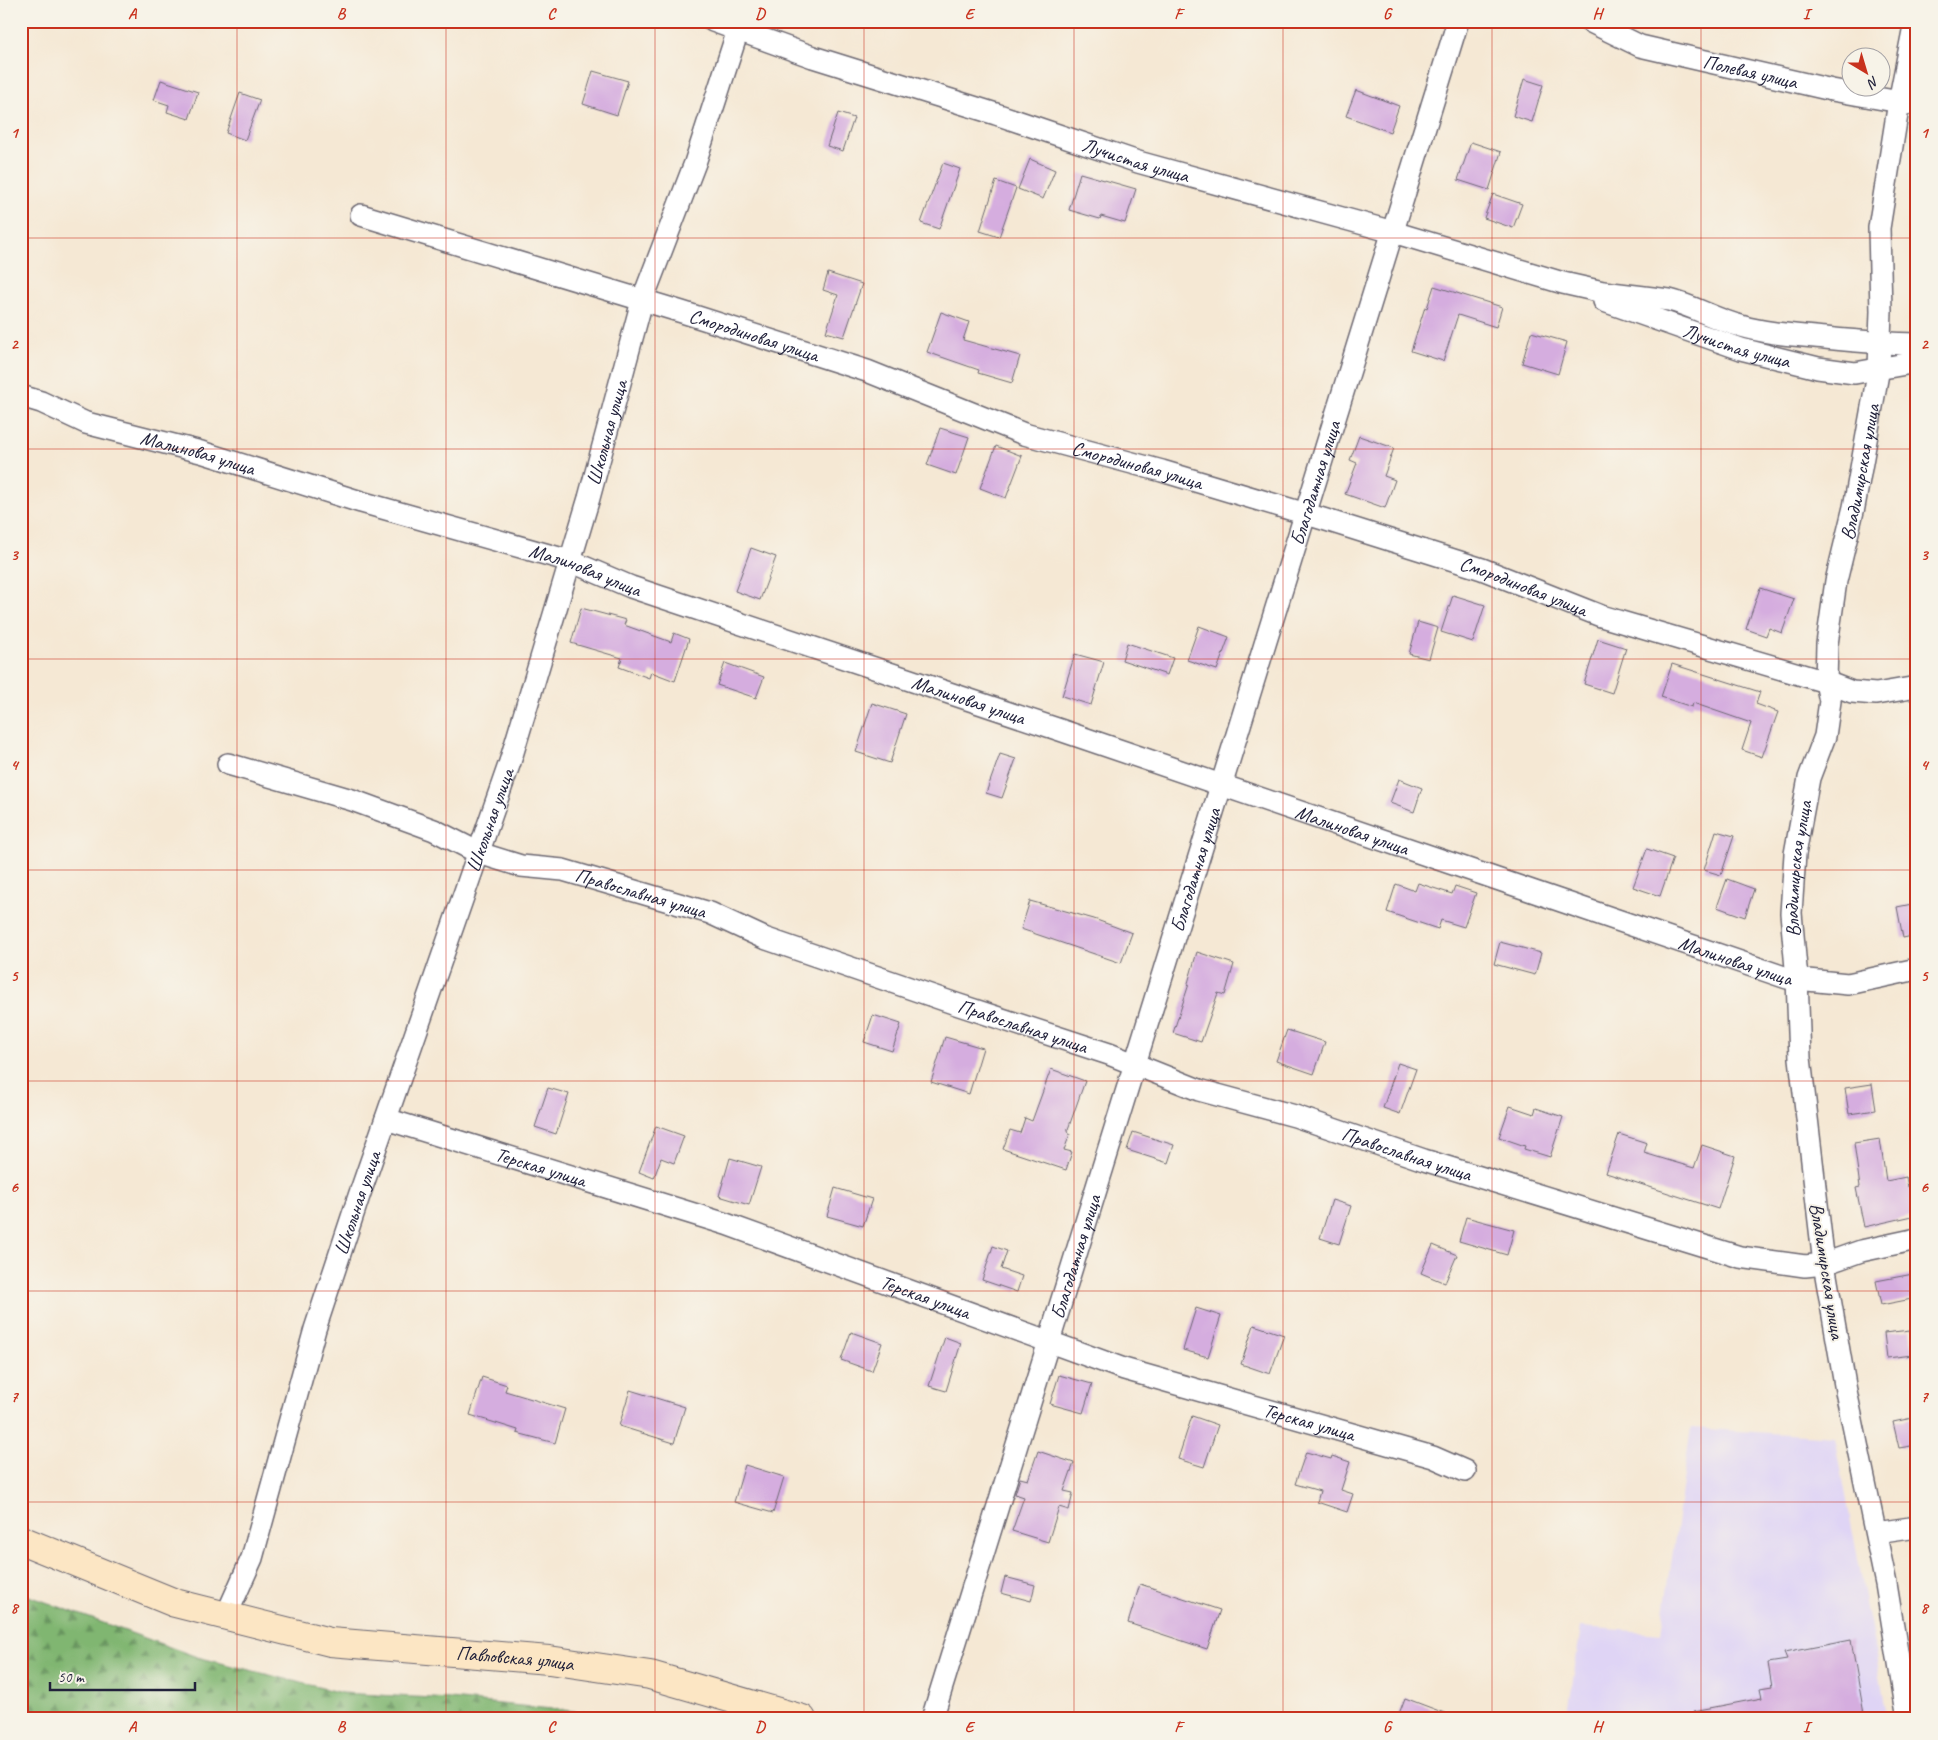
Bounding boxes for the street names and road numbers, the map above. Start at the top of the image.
street label: Полевая улица [1701,48,1801,94]
street label: Лучистая улица [1079,132,1193,188]
street label: Смородиновая улица [686,303,824,368]
street label: Лучистая улица [1680,317,1794,373]
street label: Школьная улица [580,375,633,488]
street label: Владимирская улица [1834,400,1885,542]
street label: Благодатная улица [1284,416,1346,548]
street label: Малиновая улица [138,425,260,481]
street label: Смородиновая улица [1069,435,1207,495]
street label: Малиновая улица [526,538,646,603]
street label: Смородиновая улица [1457,550,1593,622]
street label: Малиновая улица [909,669,1030,731]
street label: Школьная улица [460,763,520,875]
street label: Владимирская улица [1778,797,1817,938]
street label: Малиновая улица [1292,799,1414,861]
street label: Благодатная улица [1164,803,1227,935]
street label: Православная улица [572,862,711,924]
street label: Малиновая улица [1676,930,1794,991]
street label: Православная улица [955,993,1093,1059]
street label: Православная улица [1339,1120,1476,1187]
street label: Терская улица [492,1141,591,1193]
street label: Школьная улица [328,1146,387,1258]
street label: Благодатная улица [1044,1190,1107,1322]
street label: Владимирская улица [1804,1201,1850,1343]
street label: Терская улица [877,1269,975,1325]
street label: Терская улица [1261,1397,1359,1447]
street label: Павловская улица [455,1640,577,1676]

